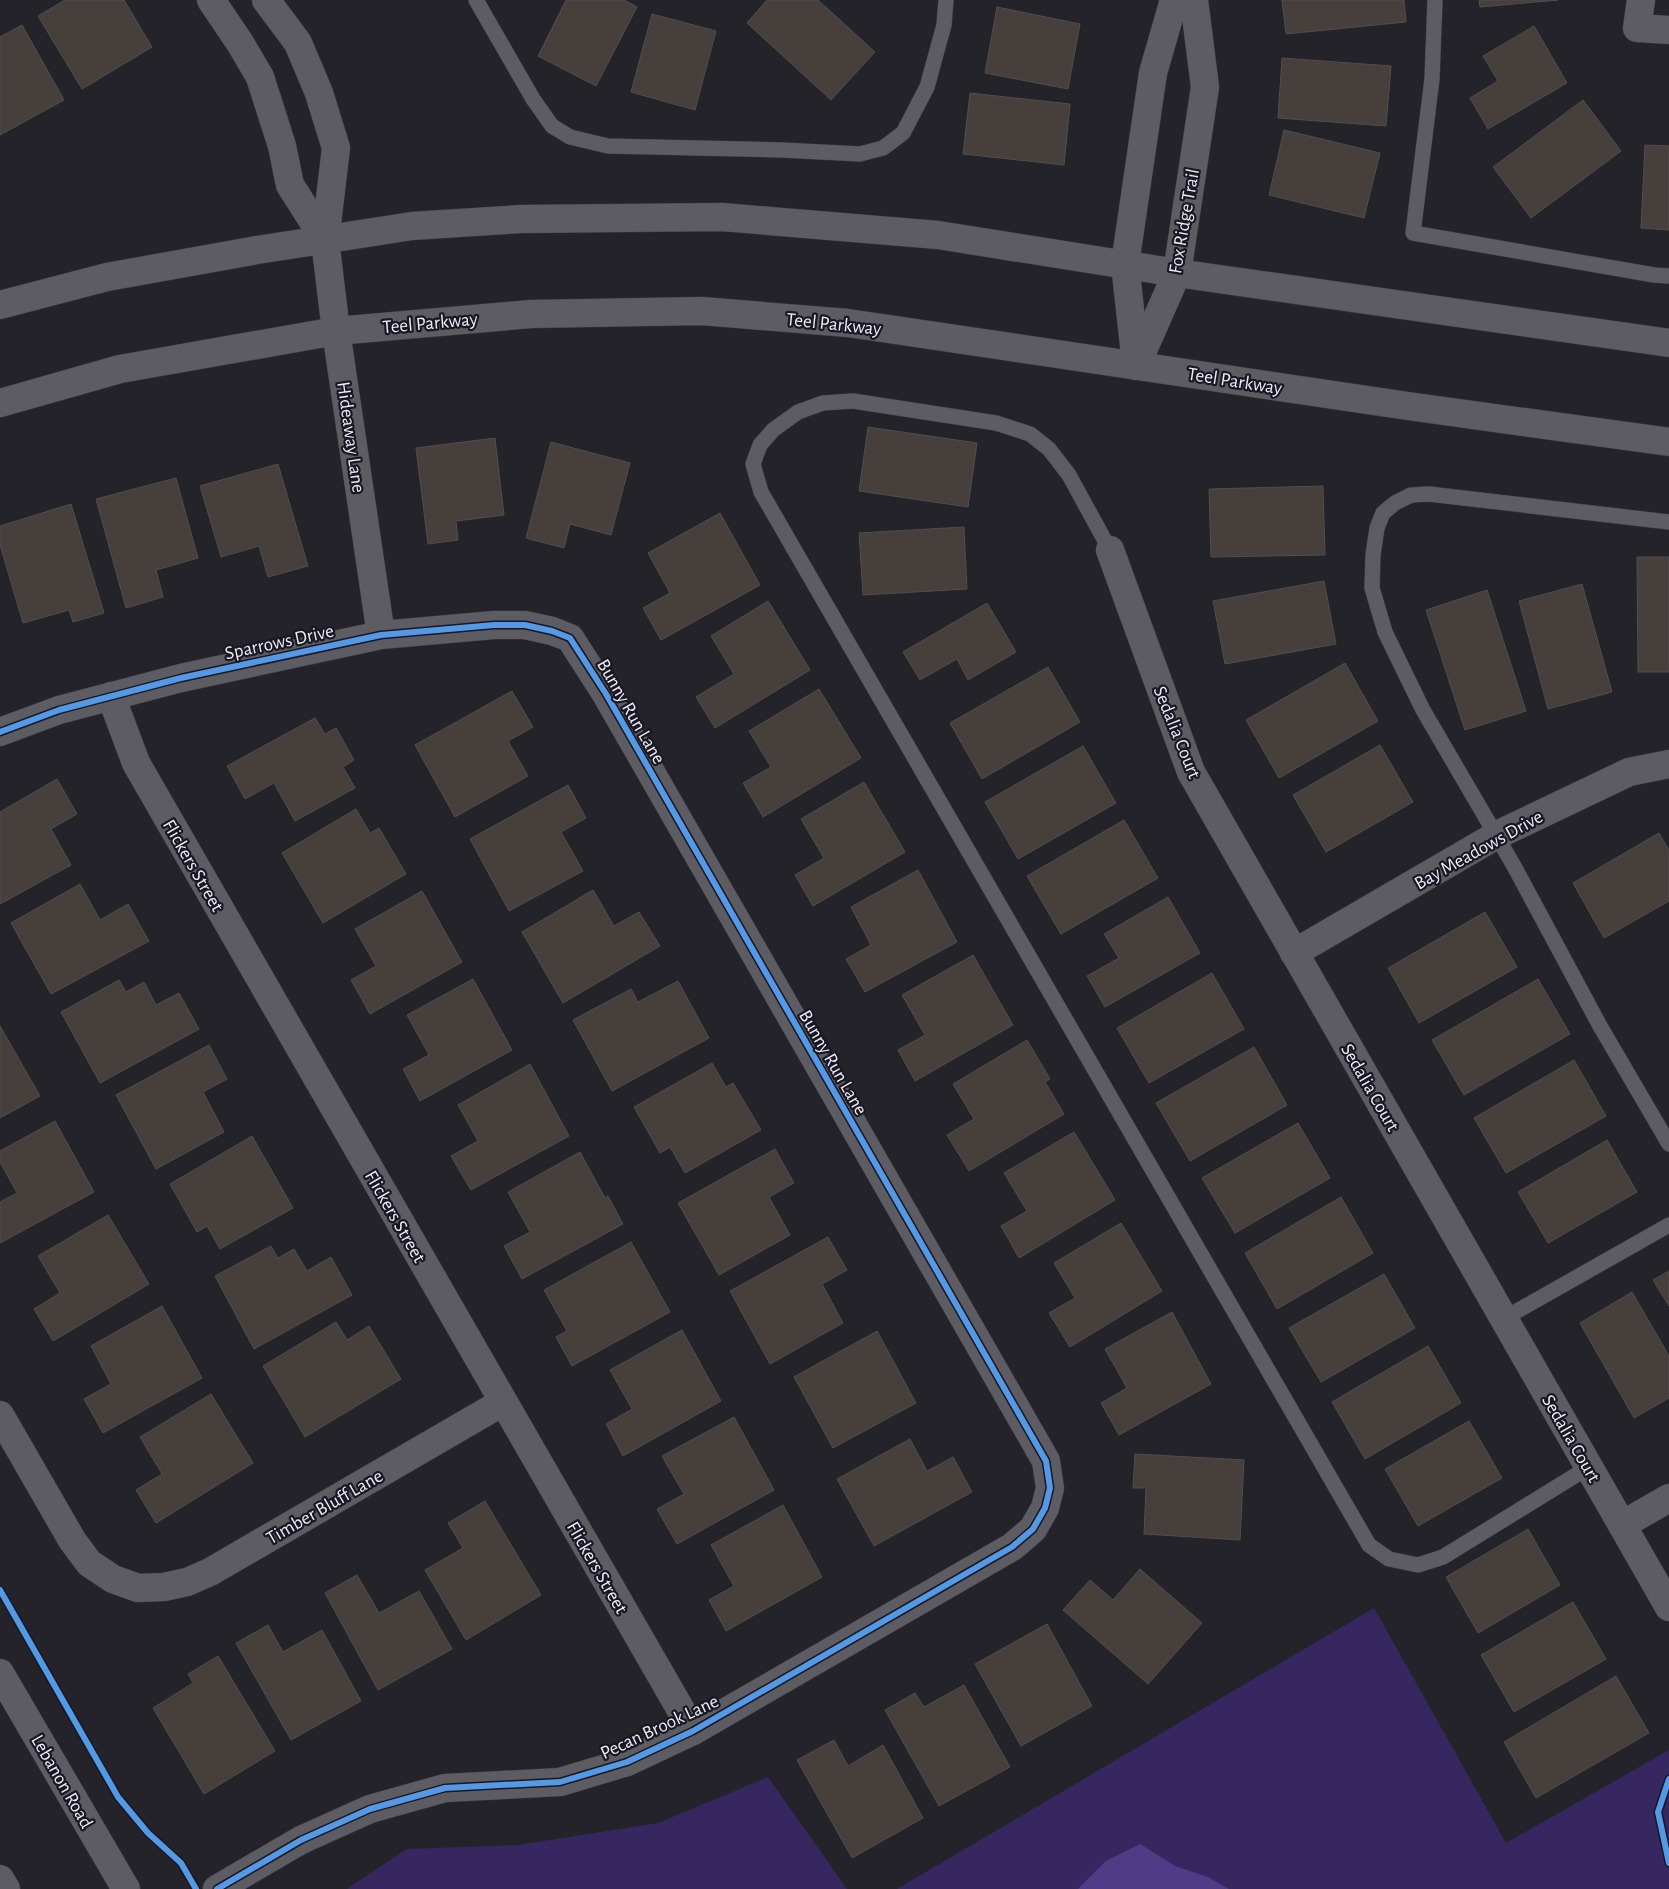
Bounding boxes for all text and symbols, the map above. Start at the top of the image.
street label: Fox Ridge Trail [1166,167,1203,275]
street label: Teel Parkway [382,310,478,337]
street label: Teel Parkway [785,310,882,339]
street label: Teel Parkway [1186,365,1283,398]
street label: Hideaway Lane [333,380,368,494]
street label: Sparrows Drive [223,622,336,663]
street label: Bunny Run Lane [593,656,668,767]
street label: Sedalia Court [1150,684,1204,781]
street label: Bay Meadows Drive [1411,807,1546,893]
street label: Flickers Street [159,816,227,915]
street label: Bunny Run Lane [795,1007,870,1118]
street label: Sedalia Court [1337,1041,1402,1135]
street label: Flickers Street [361,1167,429,1266]
street label: Sedalia Court [1538,1392,1603,1486]
street label: Timber Bluff Lane [263,1466,386,1548]
street label: Flickers Street [563,1518,631,1617]
street label: Pecan Brook Lane [598,1692,722,1763]
street label: Lebanon Road [27,1732,96,1832]

